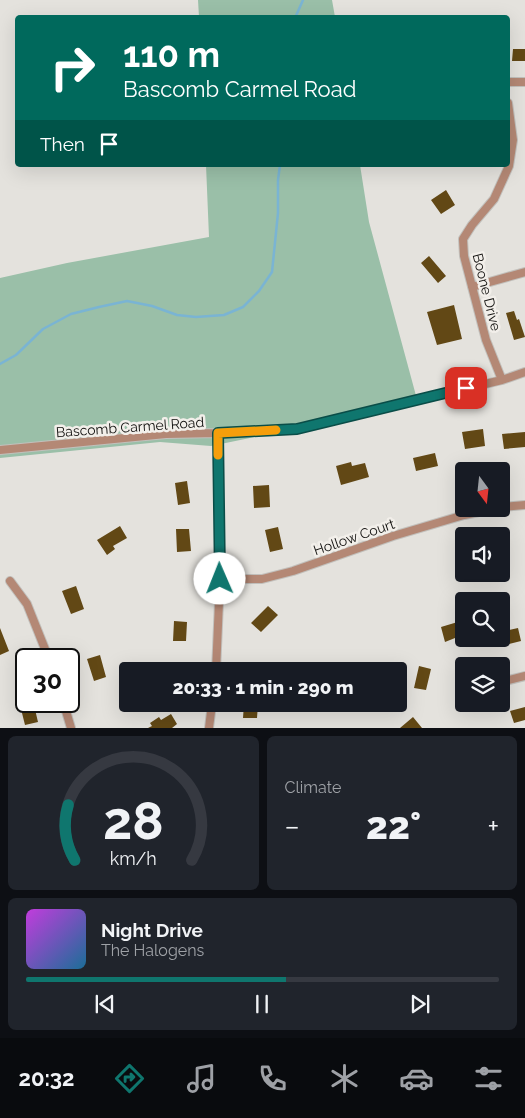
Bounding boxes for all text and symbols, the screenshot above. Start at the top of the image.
text: 110 m [123,34,220,75]
icon: right [40,35,105,100]
text: Bascomb Carmel Road [123,76,356,102]
icon: arrive [95,130,123,158]
text: Then [40,133,85,155]
street label: Boone Drive [470,252,504,332]
pin [445,367,487,409]
icon: arrive [452,374,480,402]
street label: Bascomb Carmel Road [55,414,205,440]
north arrow [455,462,510,518]
map controls [455,462,510,712]
street label: Hollow Court [311,516,397,558]
button: sound [455,527,510,582]
position arrow [193,552,245,604]
button: search [455,592,510,647]
speed limit sign: 30 [15,648,80,713]
button: layers [455,657,510,712]
text: 20:33 · 1 min · 290 m [172,676,354,698]
text: Climate [285,778,341,797]
text: 28 [103,790,164,851]
text: 22° [366,803,421,848]
text: − [285,810,300,843]
text: + [487,810,499,843]
text: km/h [110,848,157,869]
text: Night Drive [101,919,203,941]
text: The Halogens [101,941,204,960]
icon: previous [91,990,119,1018]
icon: pause [248,990,276,1018]
icon: next [406,990,434,1018]
icon: directions [112,1061,147,1096]
icon: music [184,1061,219,1096]
icon: phone [255,1061,290,1096]
icon: climate [327,1061,362,1096]
icon: car [399,1061,434,1096]
icon: filters [471,1061,506,1096]
text: 20:32 [18,1065,75,1091]

